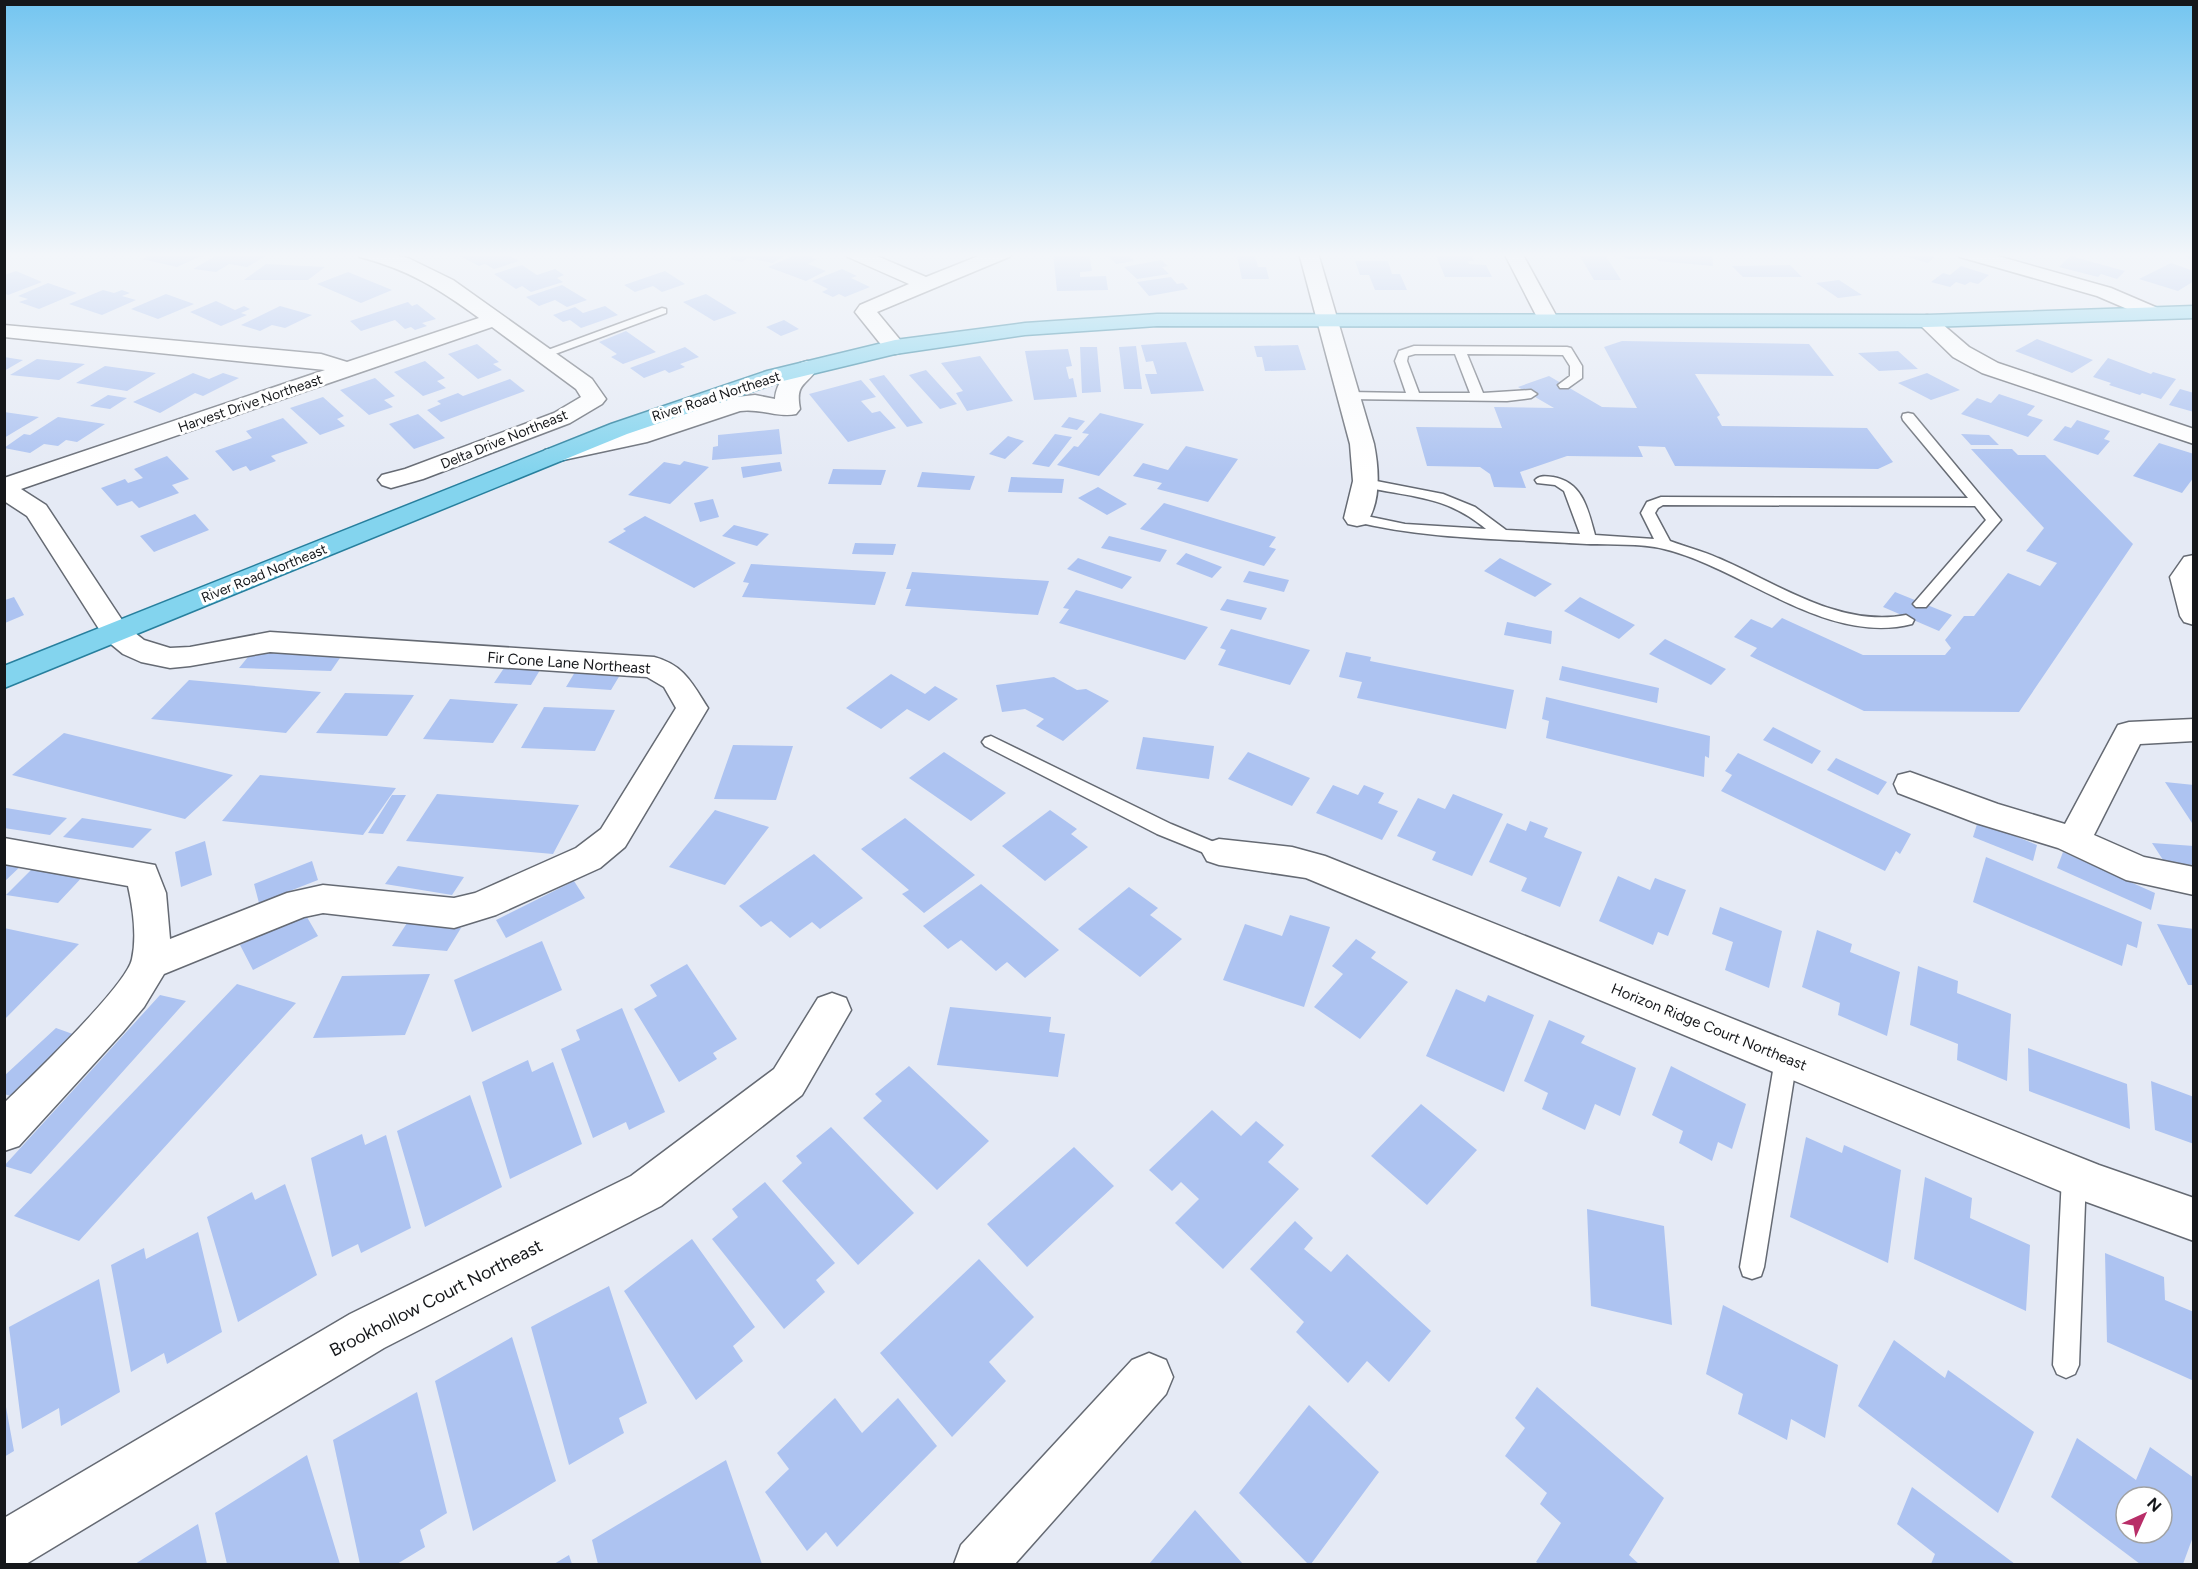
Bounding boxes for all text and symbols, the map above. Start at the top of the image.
street label: River Road Northeast [650,368,783,425]
street label: Harvest Drive Northeast [176,371,325,436]
street label: Delta Drive Northeast [438,406,570,473]
street label: River Road Northeast [199,540,330,606]
street label: Fir Cone Lane Northeast [487,648,652,678]
street label: Horizon Ridge Court Northeast [1609,979,1810,1075]
street label: Brookhollow Court Northeast [326,1235,546,1361]
north arrow [2114,1485,2174,1545]
text: N [2143,1494,2165,1516]

